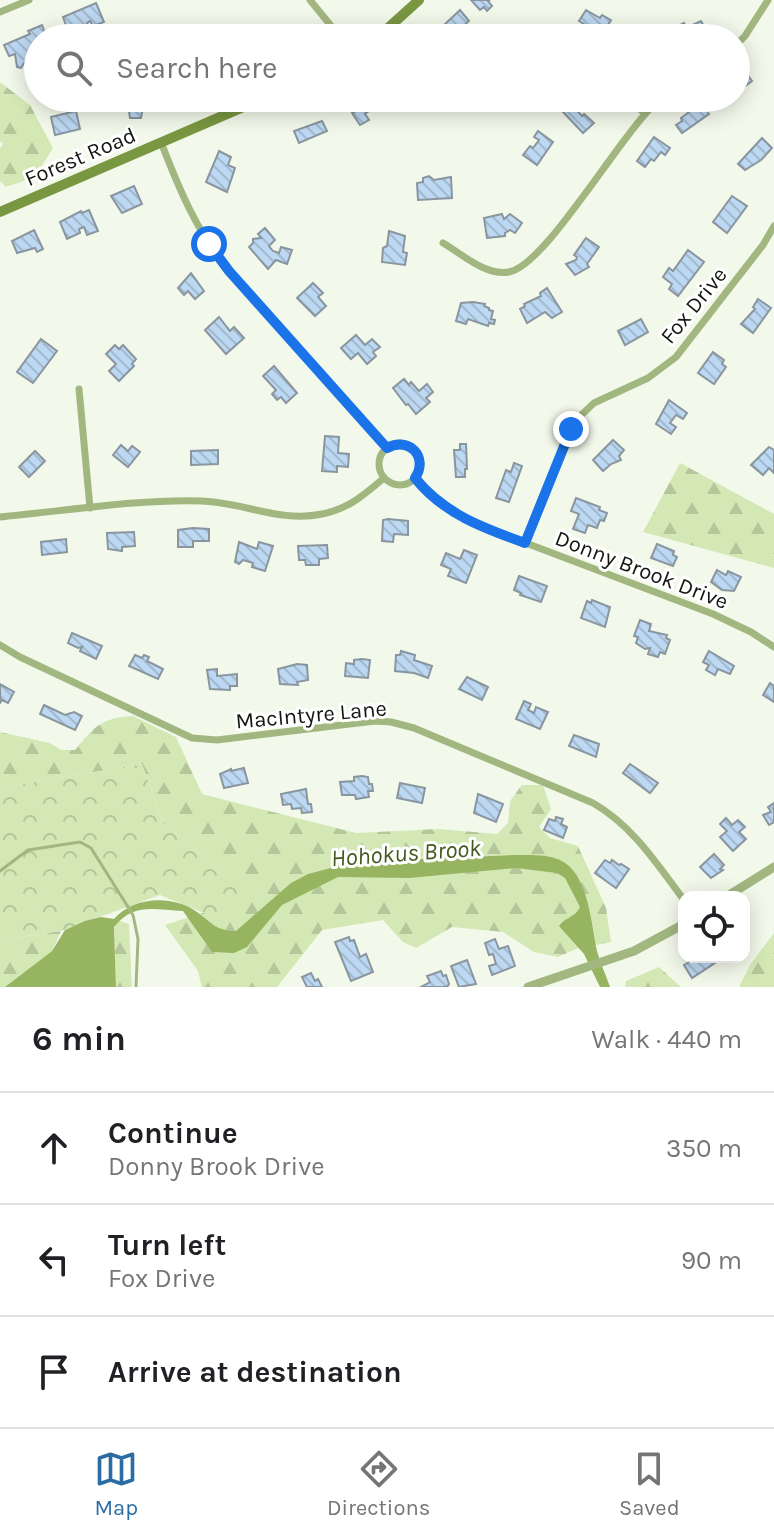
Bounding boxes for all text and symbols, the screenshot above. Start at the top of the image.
search box [24,24,750,112]
icon: search [52,46,96,90]
text: Search here [116,50,277,86]
street label: Forest Road [21,122,140,192]
route start [191,226,227,262]
street label: Fox Drive [655,262,732,349]
route end [553,411,589,447]
street label: Donny Brook Drive [551,525,732,615]
street label: MacIntyre Lane [234,695,388,735]
water label: Hohokus Brook [330,834,483,872]
map controls [678,891,750,963]
button: locate [678,891,750,963]
text: 6 min [32,1019,126,1059]
text: Walk · 440 m [591,1024,742,1055]
text: Continue [108,1115,238,1151]
icon: ahead [32,1126,76,1170]
text: 350 m [666,1133,742,1164]
text: Donny Brook Drive [108,1151,325,1182]
text: Turn left [108,1227,226,1263]
icon: left [32,1238,76,1282]
text: 90 m [681,1245,742,1276]
text: Fox Drive [108,1263,215,1294]
icon: arrive [32,1350,76,1394]
text: Arrive at destination [108,1354,402,1390]
tab: Map [94,1447,138,1521]
tab: Directions [327,1447,430,1521]
tab: Saved [619,1447,680,1521]

